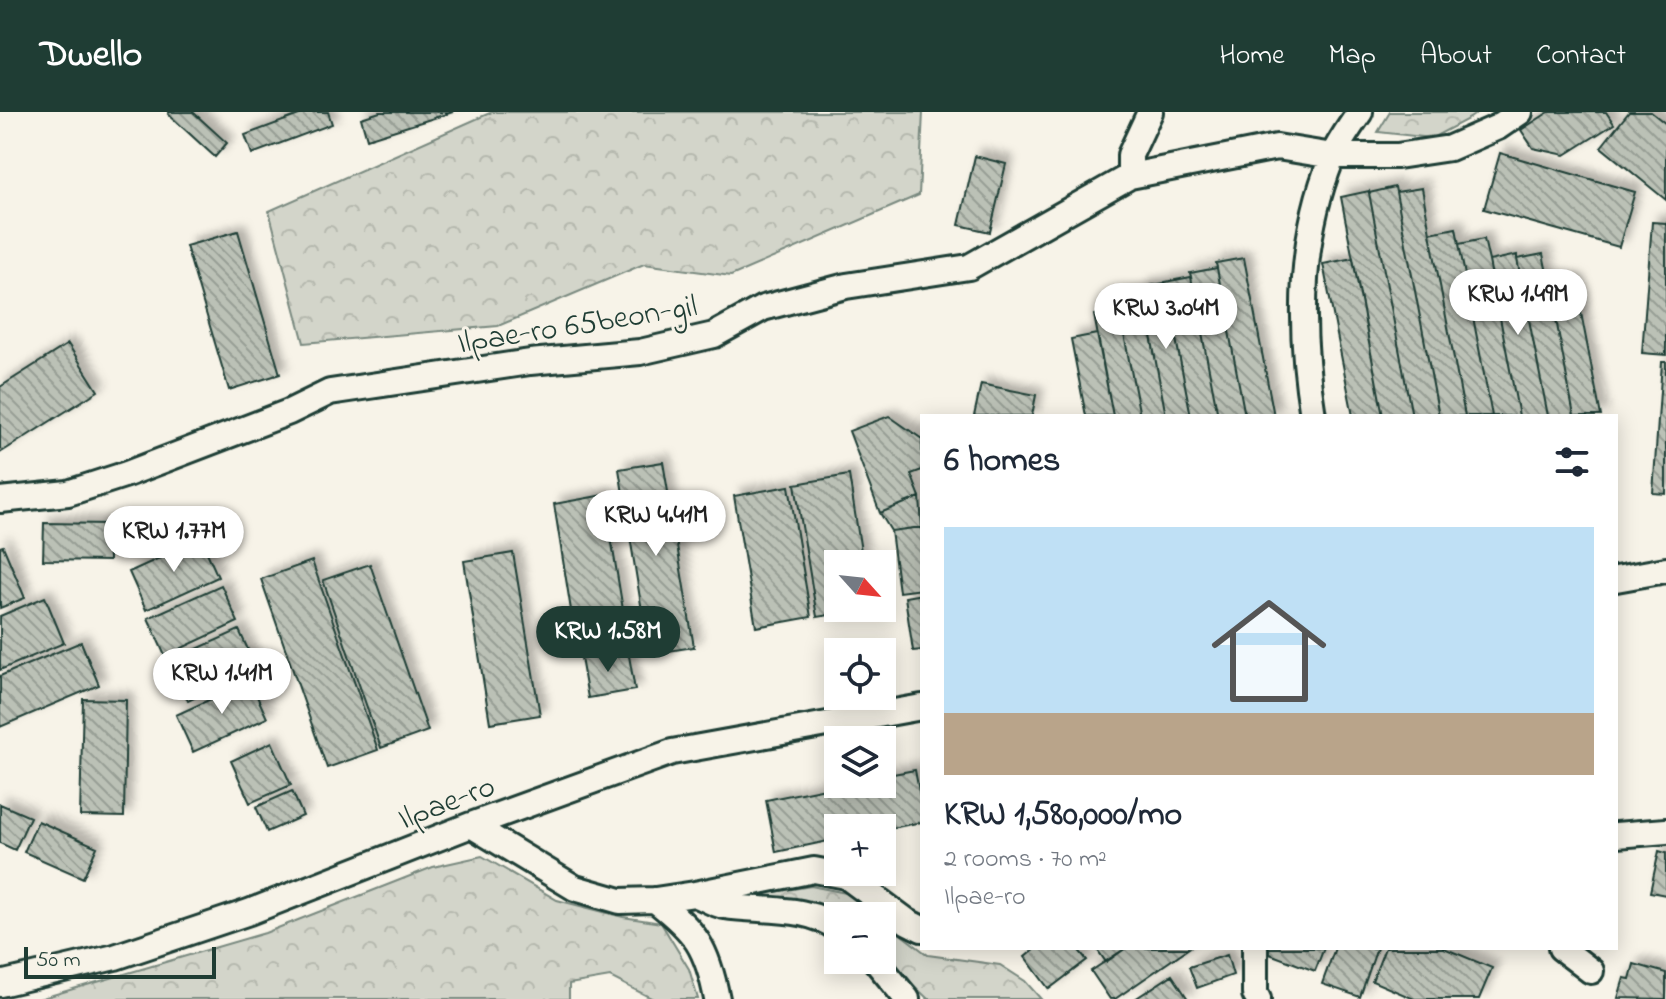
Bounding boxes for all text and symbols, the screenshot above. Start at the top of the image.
text: Dwello [40,28,142,84]
text: Home [1219,36,1285,77]
text: Map [1329,36,1376,77]
text: About [1420,36,1492,77]
text: Contact [1536,36,1626,77]
pin: KRW 1.49M [1426,269,1610,337]
text: KRW 1.49M [1467,276,1569,314]
pin: KRW 3.04M [1074,283,1258,351]
street label: Ilpae-ro 65beon-gil [454,284,701,369]
text: KRW 3.04M [1112,290,1220,328]
text: 6 homes [944,437,1060,487]
icon: filters [1550,440,1594,484]
pin: KRW 4.41M [564,490,748,558]
text: KRW 4.41M [604,497,708,535]
pin: KRW 1.77M [82,506,266,574]
text: KRW 1.77M [122,513,226,551]
north arrow [824,550,896,622]
map controls [824,550,896,974]
icon: home [1197,579,1341,723]
pin: KRW 1.58M [516,606,700,674]
text: KRW 1.58M [554,613,662,651]
button: locate [824,638,896,710]
pin: KRW 1.41M [130,648,314,716]
text: KRW 1.41M [171,655,273,693]
button: layers [824,726,896,798]
street label: Ilpae-ro [392,764,503,844]
text: KRW 1,580,000/mo [944,791,1182,841]
button: + [824,814,896,886]
text: 2 rooms · 70 m² [944,841,1107,879]
text: Ilpae-ro [944,879,1026,917]
button: − [824,902,896,974]
scale bar [24,943,216,979]
text: 50 m [36,945,81,977]

